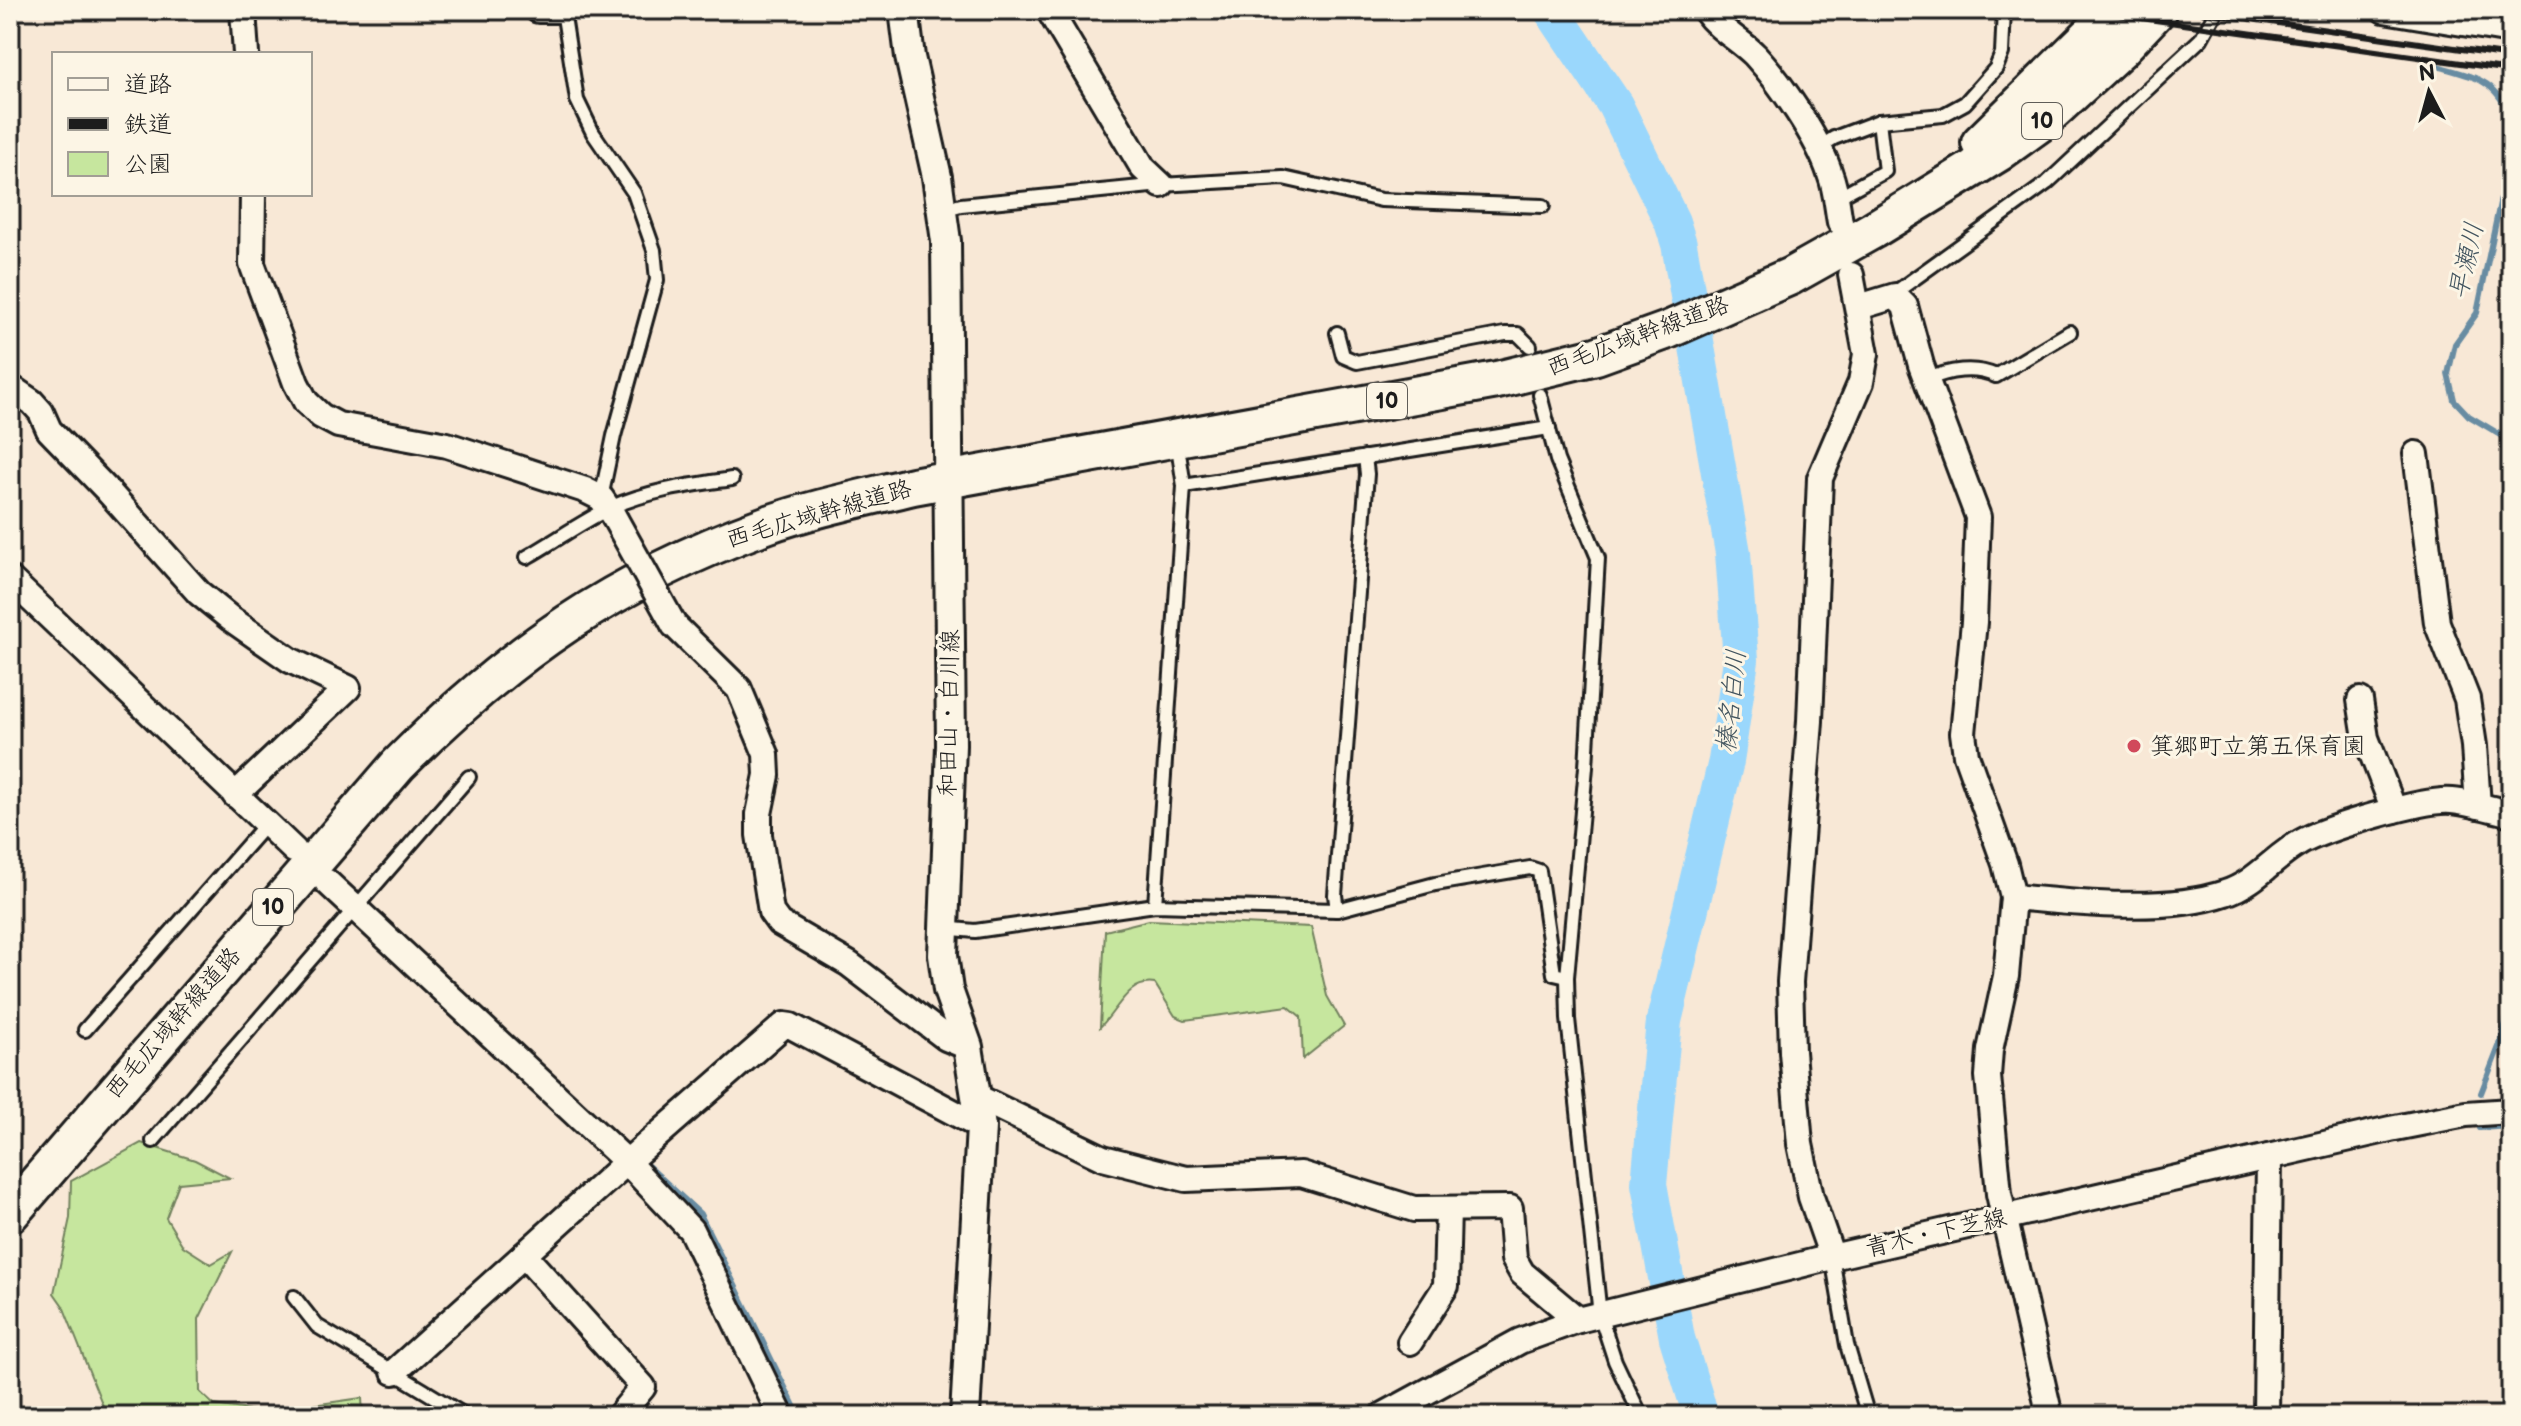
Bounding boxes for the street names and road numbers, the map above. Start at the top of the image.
road number: 10 [2022,103,2062,139]
street label: 西毛広域幹線道路 [1543,290,1733,382]
road number: 10 [1367,383,1407,419]
street label: 西毛広域幹線道路 [723,474,915,554]
street label: 和田山・白川線 [933,629,965,797]
road number: 10 [253,889,293,925]
street label: 西毛広域幹線道路 [99,941,247,1105]
street label: 青木・下芝線 [1863,1203,2009,1263]

